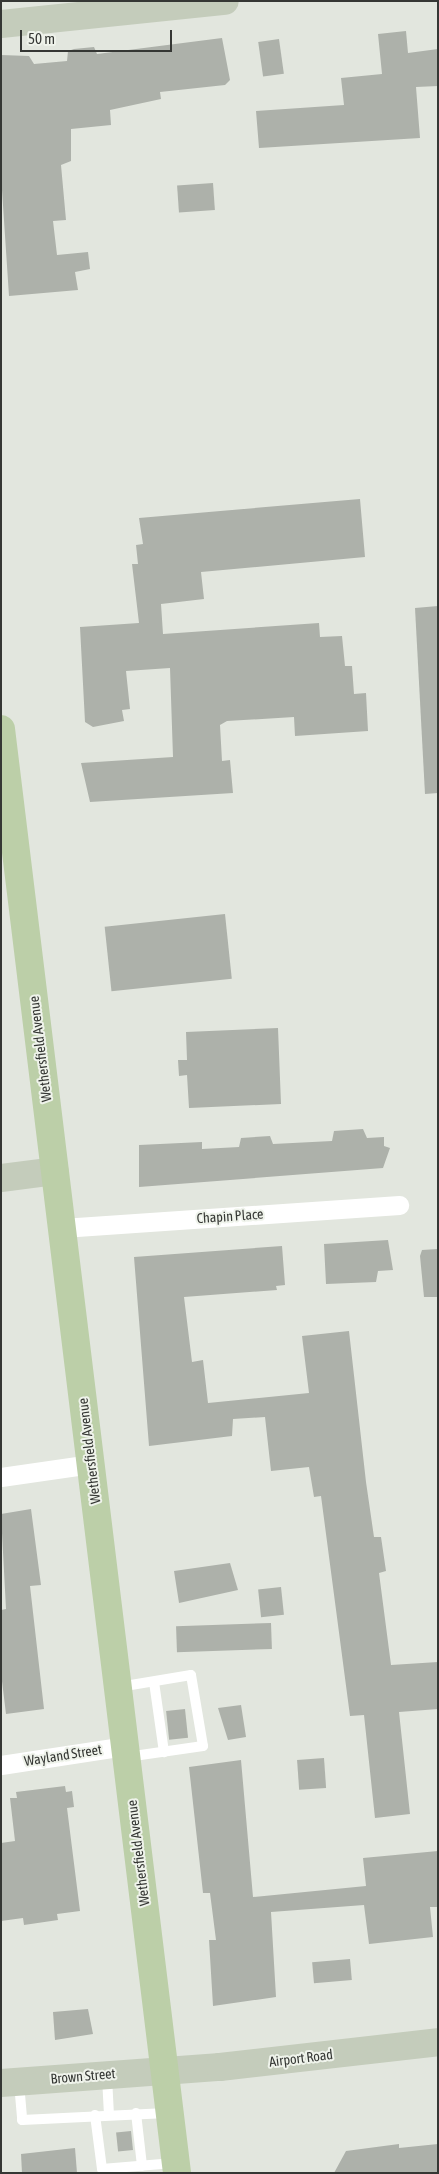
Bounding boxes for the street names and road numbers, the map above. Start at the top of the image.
street label: Wethersfield Avenue [25,995,55,1103]
street label: Chapin Place [196,1205,264,1227]
street label: Wethersfield Avenue [74,1397,104,1505]
street label: Wayland Street [23,1741,103,1769]
street label: Wethersfield Avenue [123,1799,153,1907]
street label: Airport Road [268,2046,334,2070]
street label: Brown Street [50,2065,116,2087]

